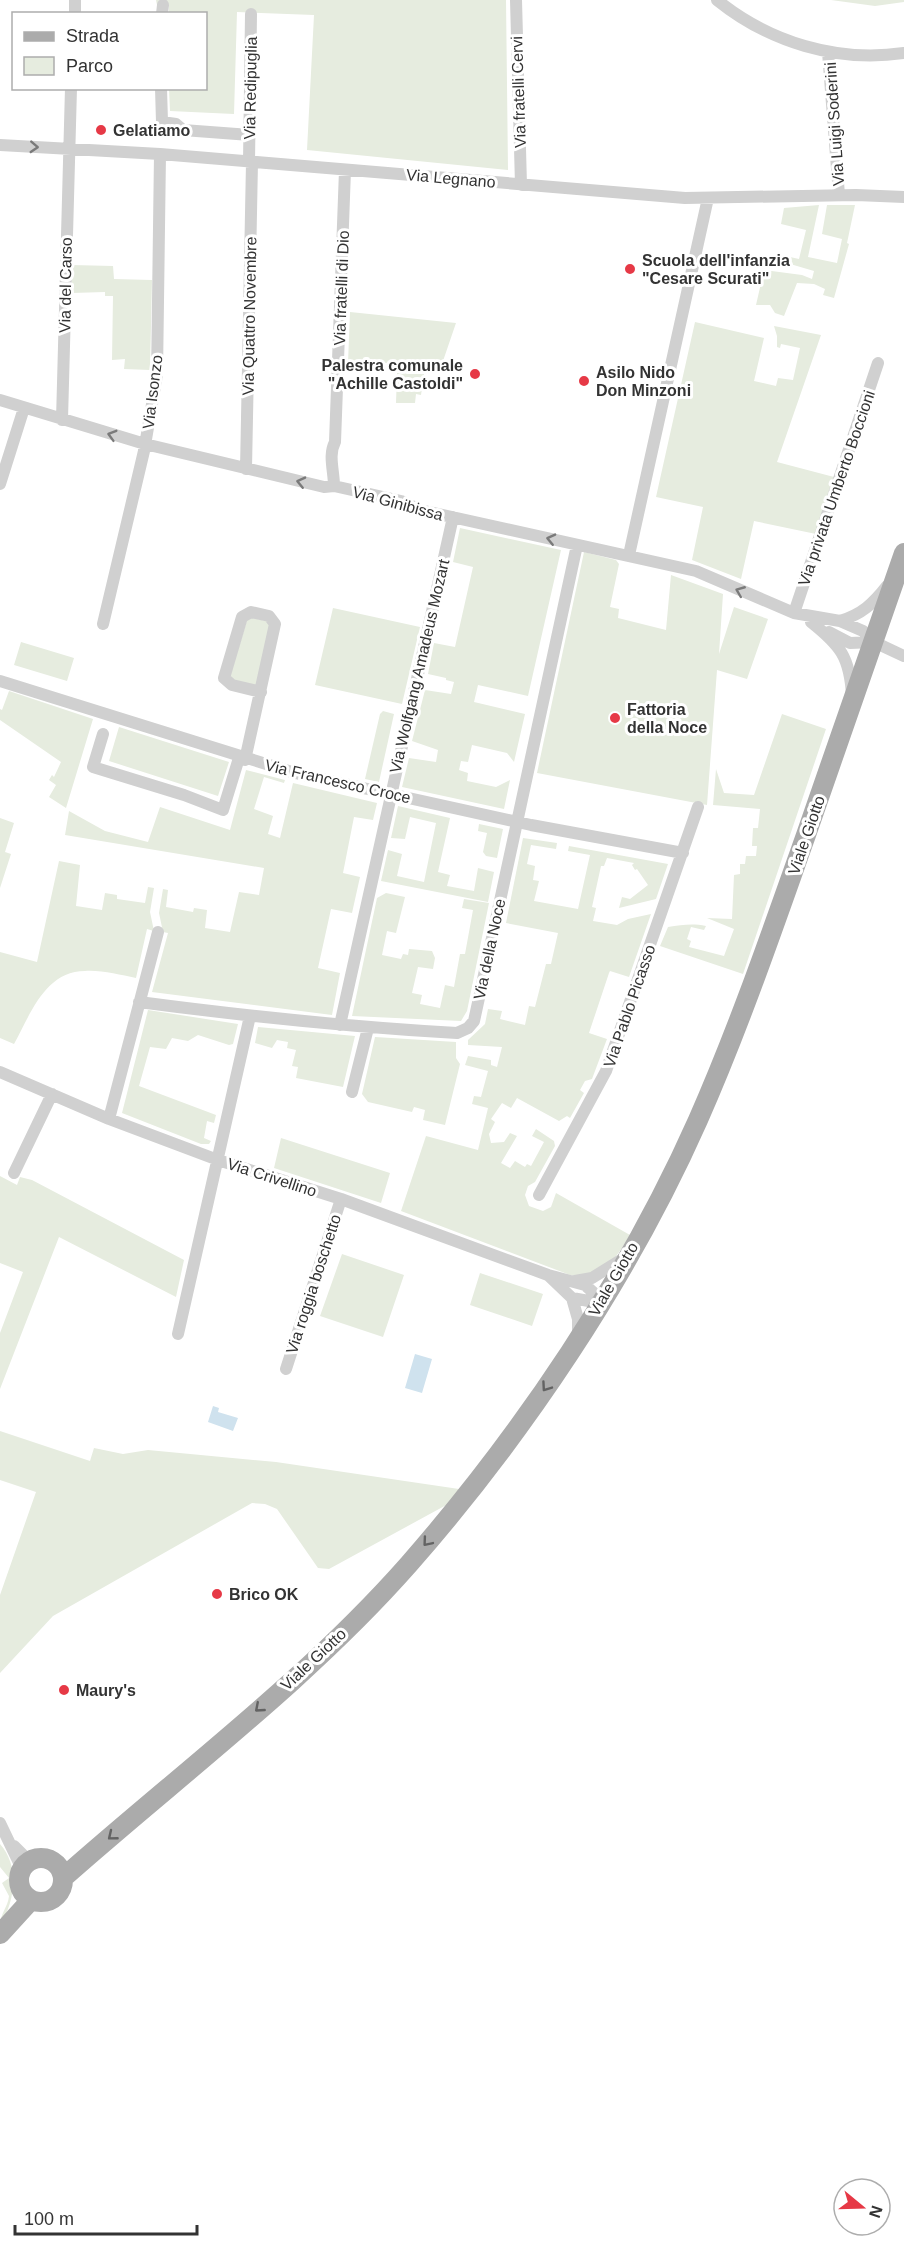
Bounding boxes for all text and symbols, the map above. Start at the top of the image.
legend [12,12,207,90]
text: Strada [66,26,120,46]
street label: Via Redipuglia [241,36,260,140]
street label: Via fratelli Cervi [508,36,529,148]
text: Parco [66,56,113,76]
street label: Via Luigi Soderini [822,61,847,187]
place label: Gelatiamo [113,122,191,139]
marker: Gelatiamo [94,123,108,137]
one-way arrow [30,141,39,154]
street label: Via Legnano [406,166,496,191]
street label: Via fratelli di Dio [331,230,352,346]
street label: Via Quattro Novembre [240,236,259,396]
street label: Via del Carso [56,237,75,333]
place label: Scuola dell'infanzia "Cesare Scurati" [642,252,790,287]
marker: Scuola dell'infanzia "Cesare Scurati" [623,262,637,276]
street label: Via Isonzo [140,354,165,430]
place label: Palestra comunale "Achille Castoldi" [322,357,463,392]
place label: Asilo Nido Don Minzoni [596,364,691,399]
marker: Palestra comunale "Achille Castoldi" [468,367,482,381]
marker: Asilo Nido Don Minzoni [577,374,591,388]
street label: Via privata Umberto Boccioni [795,388,878,588]
one-way arrow [107,429,117,442]
one-way arrow [296,476,306,489]
street label: Via Ginibissa [351,483,445,524]
one-way arrow [547,534,557,547]
street label: Via Wolfgang Amadeus Mozart [387,557,453,775]
one-way arrow [735,586,746,598]
place label: Fattoria della Noce [627,701,707,736]
marker: Fattoria della Noce [608,711,622,725]
street label: Via Francesco Croce [263,756,413,807]
street label: Viale Giotto [785,793,828,877]
street label: Via della Noce [470,897,509,1001]
street label: Via Pablo Picasso [600,942,658,1070]
street label: Via Crivellino [225,1155,319,1200]
street label: Via roggia boschetto [283,1212,344,1356]
street label: Viale Giotto [585,1239,641,1319]
one-way arrow [542,1381,553,1392]
one-way arrow [423,1535,434,1546]
place label: Brico OK [229,1586,299,1603]
marker: Brico OK [210,1587,224,1601]
street label: Viale Giotto [277,1625,349,1694]
place label: Maury's [76,1682,136,1699]
marker: Maury's [57,1683,71,1697]
one-way arrow [255,1701,266,1712]
one-way arrow [108,1829,119,1840]
north arrow [832,2177,892,2237]
scale bar [15,2198,196,2236]
text: N [866,2203,886,2220]
text: 100 m [24,2209,74,2229]

